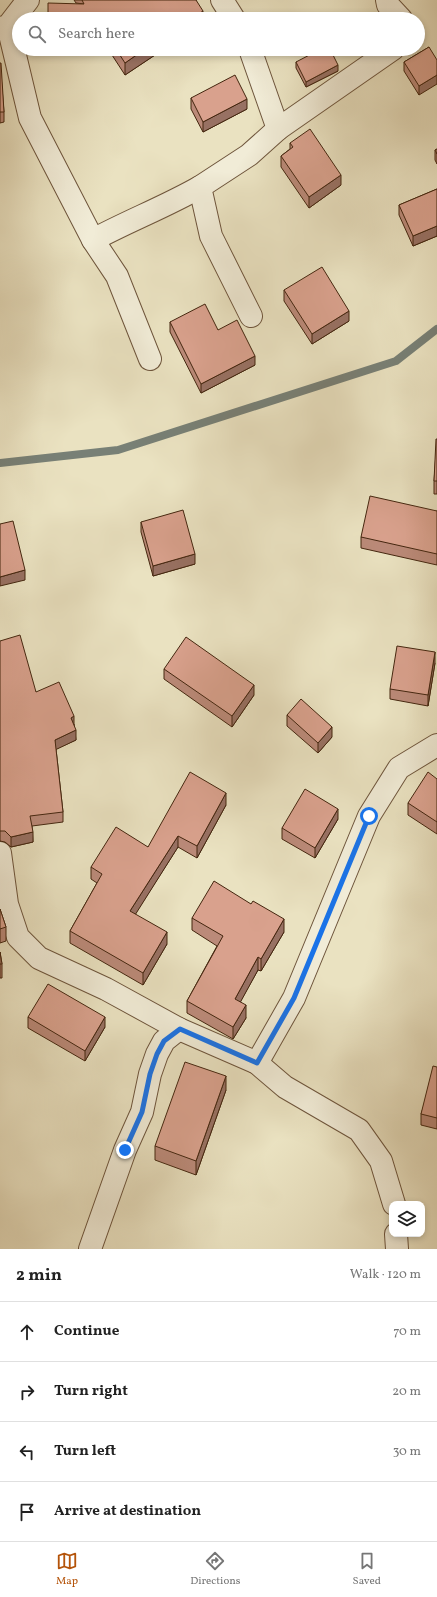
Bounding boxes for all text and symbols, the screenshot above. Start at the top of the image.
search box [12,12,425,56]
icon: search [26,23,48,45]
text: Search here [58,24,135,45]
route start [360,807,378,825]
route end [116,1141,134,1159]
map controls [389,1201,425,1237]
button: layers [389,1201,425,1237]
text: 2 min [16,1264,62,1287]
text: Walk · 120 m [350,1266,421,1284]
icon: ahead [16,1321,38,1343]
text: Continue [54,1321,119,1342]
text: 70 m [393,1323,421,1341]
icon: right [16,1381,38,1403]
text: Turn right [54,1381,128,1402]
text: 20 m [392,1383,421,1401]
icon: left [16,1441,38,1463]
text: Turn left [54,1441,116,1462]
text: 30 m [393,1443,421,1461]
icon: arrive [16,1501,38,1523]
text: Arrive at destination [54,1501,201,1522]
tab: Map [56,1550,78,1589]
tab: Directions [190,1550,241,1589]
tab: Saved [353,1550,381,1589]

